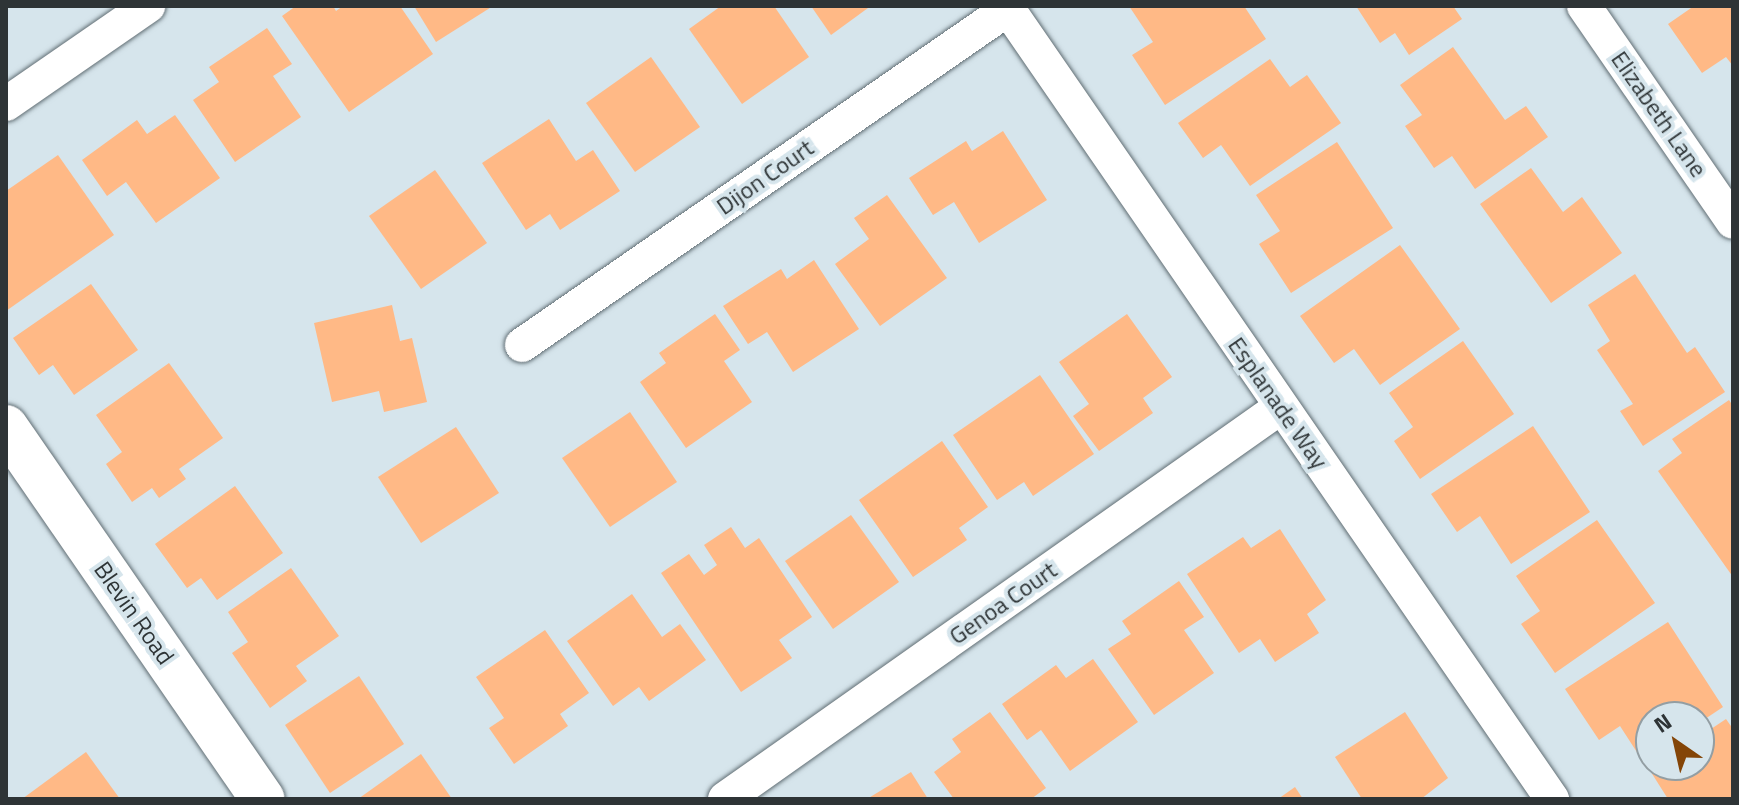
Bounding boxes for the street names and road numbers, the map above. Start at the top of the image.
street label: Elizabeth Lane [1605,46,1713,182]
street label: Dijon Court [711,133,819,221]
street label: Esplanade Way [1222,332,1334,474]
street label: Genoa Court [944,555,1062,651]
street label: Blevin Road [88,556,180,670]

